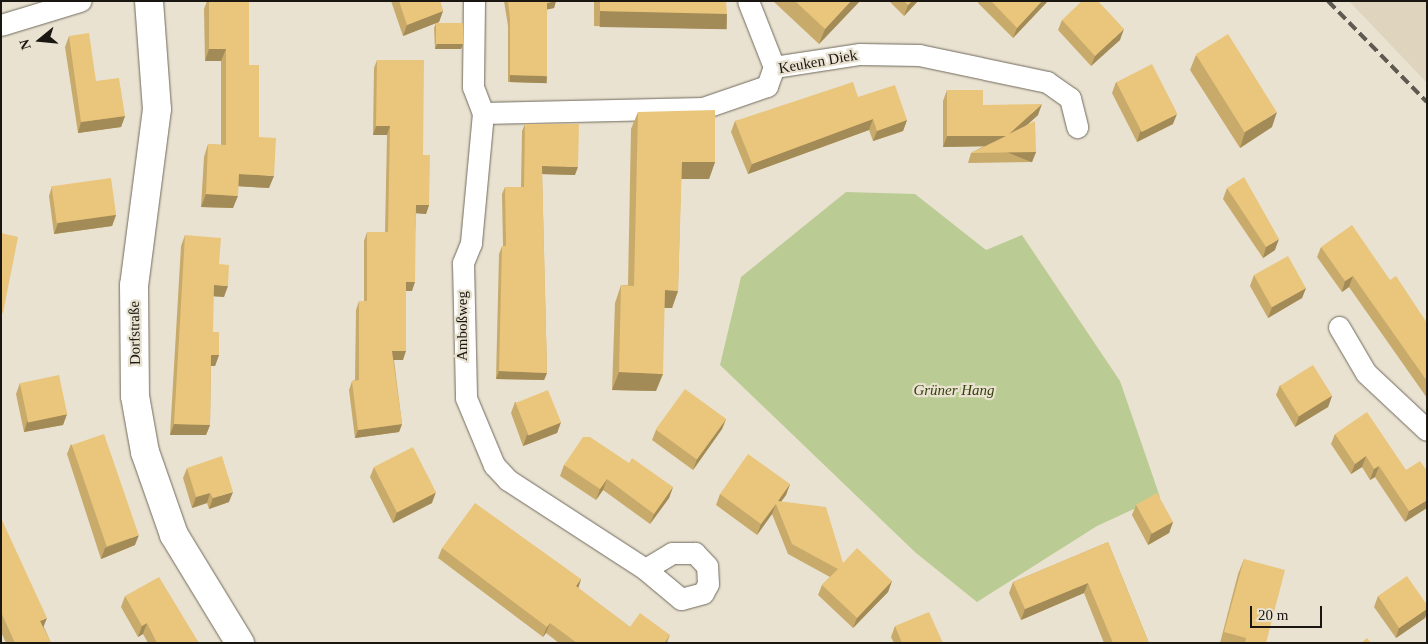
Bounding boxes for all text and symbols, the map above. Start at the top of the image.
north arrow [15,15,65,65]
text: N [17,37,34,52]
street label: Keuken Diek [777,46,859,78]
street label: Amboßweg [454,291,472,361]
street label: Dorfstraße [125,301,145,365]
park label: Grüner Hang [913,382,995,400]
scale bar [1253,596,1326,628]
text: 20 m [1258,607,1288,623]

